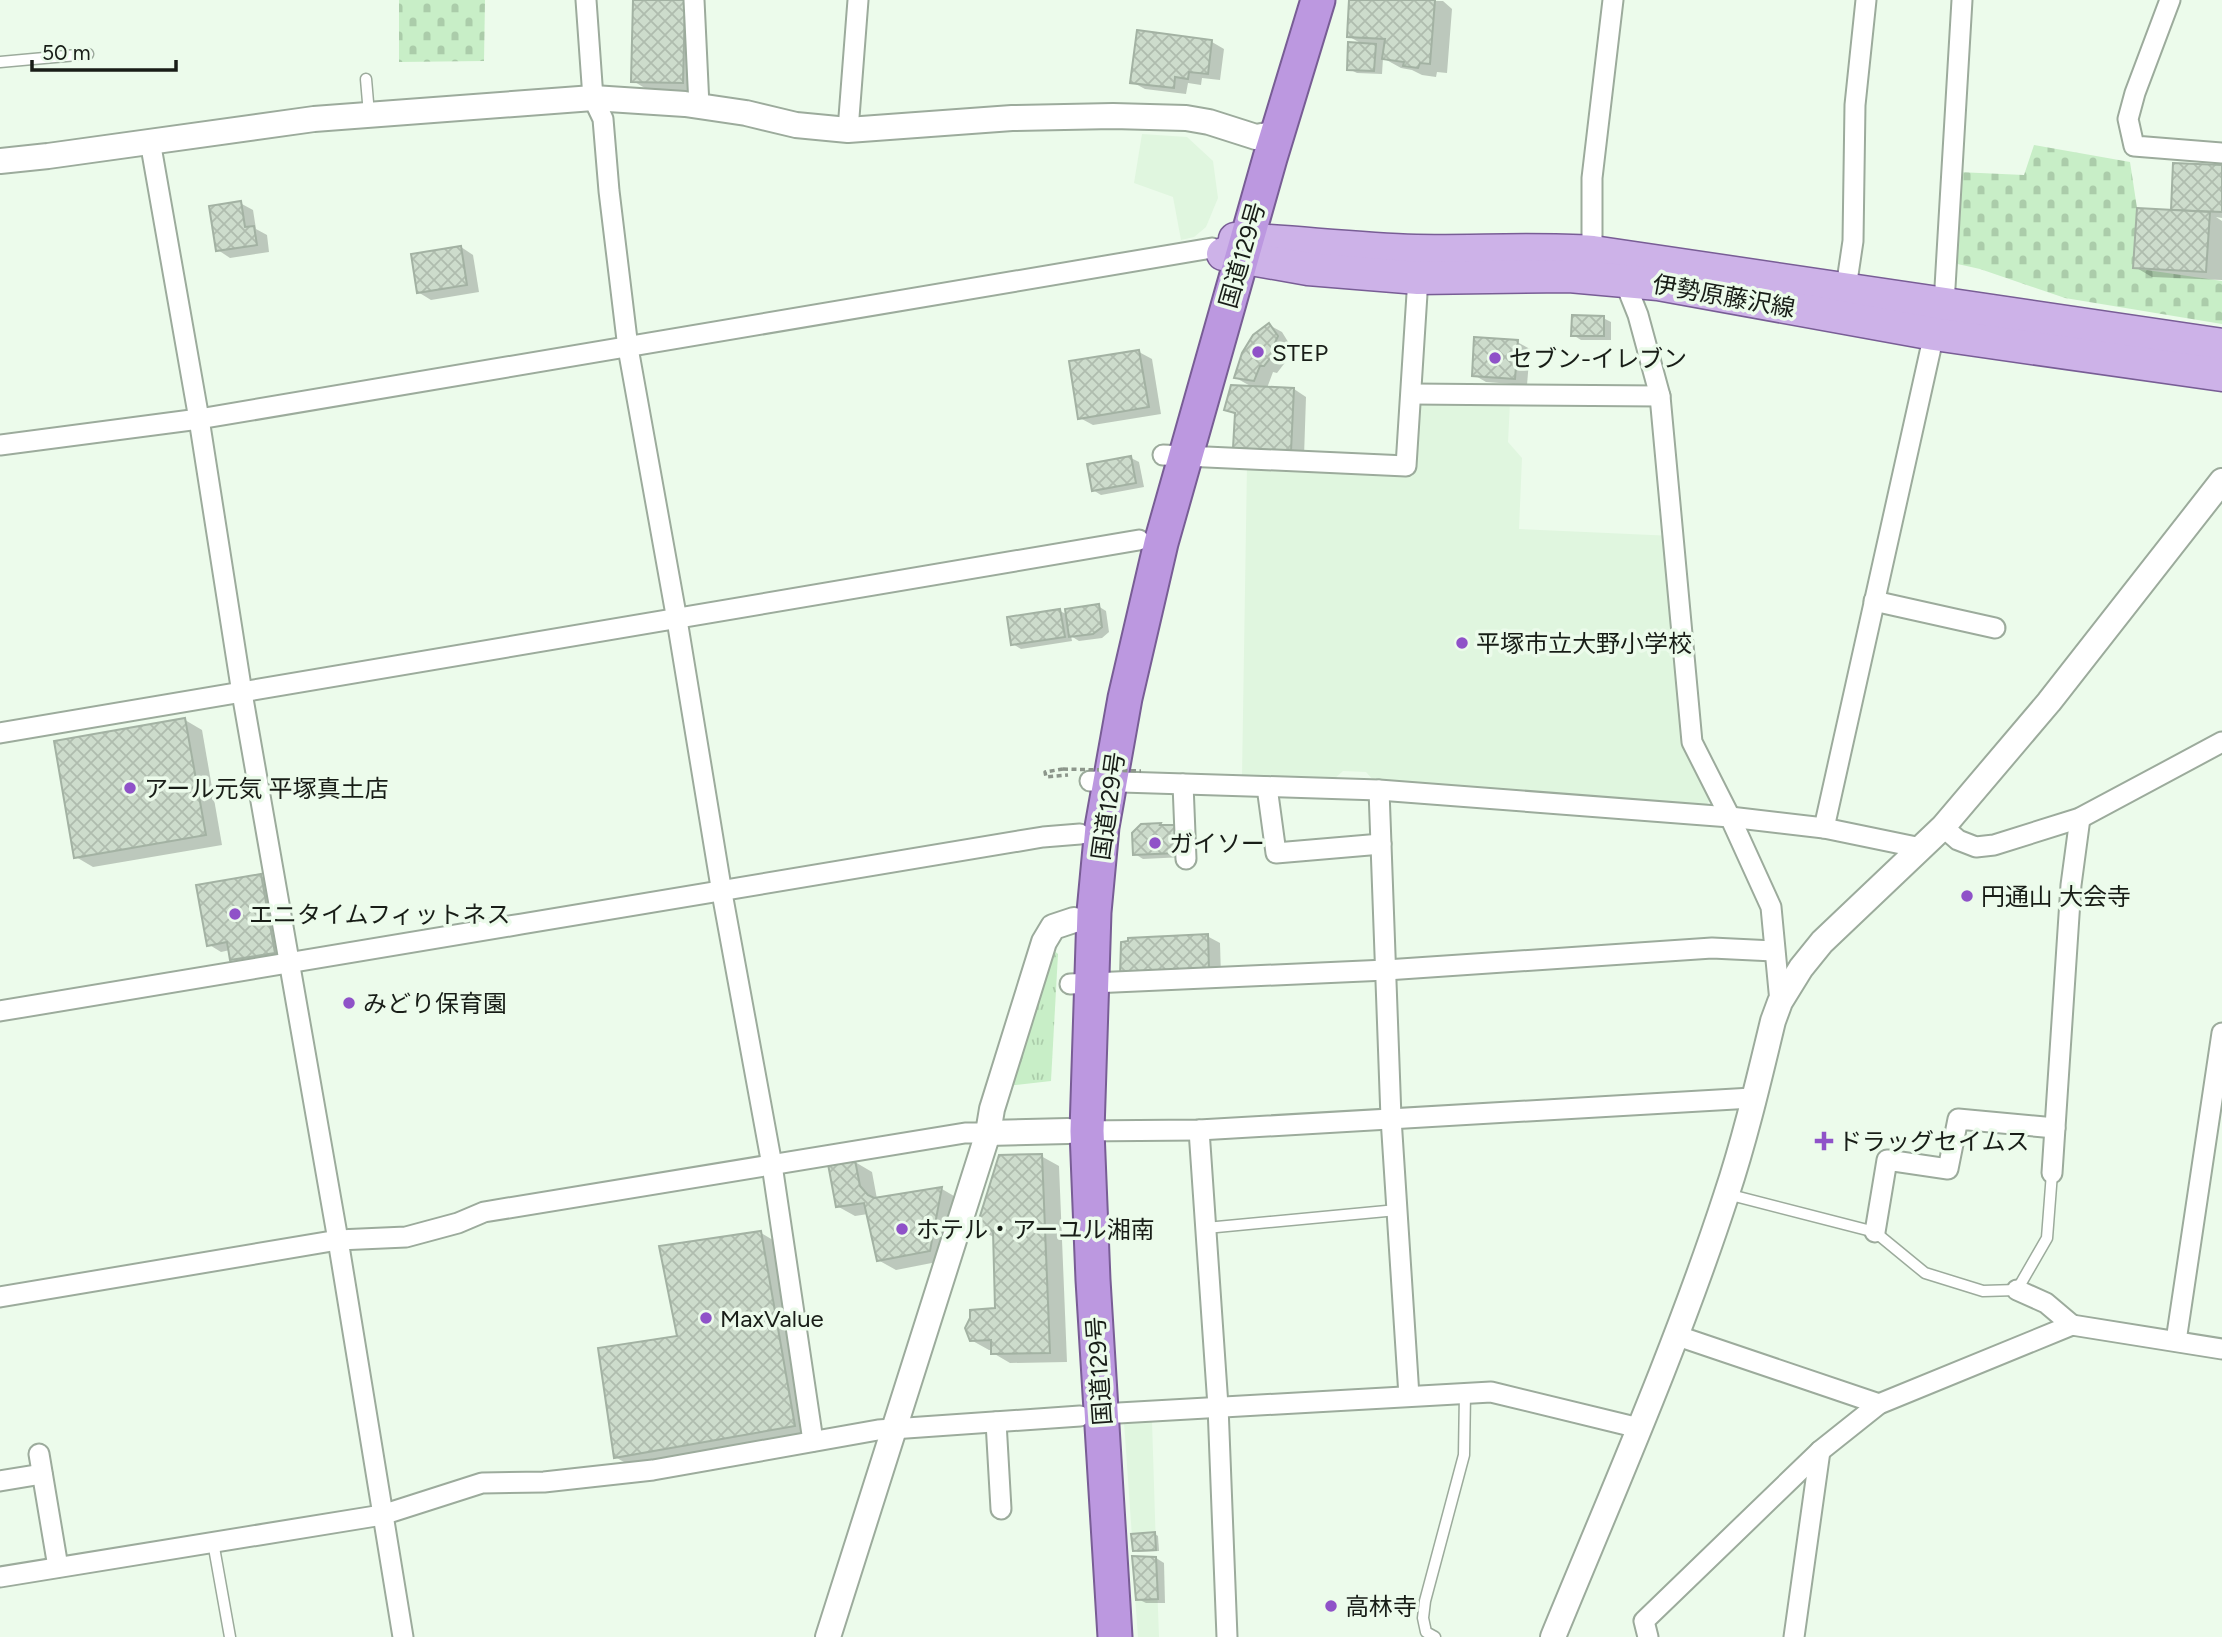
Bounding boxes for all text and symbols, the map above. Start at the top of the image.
scale bar [32,28,175,72]
text: 50 m [42,40,91,65]
street label: 国道129号 [1213,199,1271,311]
street label: 伊勢原藤沢線 [1651,269,1797,323]
place label: STEP [1272,338,1328,367]
marker: STEP [1250,344,1266,360]
place label: セブン-イレブン [1509,344,1687,373]
marker: セブン-イレブン [1487,350,1503,366]
place label: 平塚市立大野小学校 [1476,629,1692,658]
marker: 平塚市立大野小学校 [1454,635,1470,651]
street label: 国道129号 [1086,750,1130,862]
place label: アール元気 平塚真土店 [144,774,389,803]
marker: アール元気 平塚真土店 [122,780,138,796]
place label: ガイソー [1169,829,1265,858]
marker: ガイソー [1147,835,1163,851]
place label: 円通山 大会寺 [1981,882,2131,911]
marker: 円通山 大会寺 [1959,888,1975,904]
place label: エニタイムフィットネス [249,900,511,929]
marker: エニタイムフィットネス [227,906,243,922]
place label: みどり保育園 [363,989,507,1018]
marker: みどり保育園 [341,995,357,1011]
place label: ドラッグセイムス [1838,1127,2030,1156]
marker: ドラッグセイムス [1816,1133,1832,1149]
place label: ホテル・アーユル湘南 [916,1215,1155,1244]
marker: ホテル・アーユル湘南 [894,1221,910,1237]
place label: MaxValue [720,1304,824,1333]
marker: MaxValue [698,1310,714,1326]
street label: 国道129号 [1081,1316,1117,1426]
place label: 高林寺 [1345,1592,1417,1621]
marker: 高林寺 [1323,1598,1339,1614]

